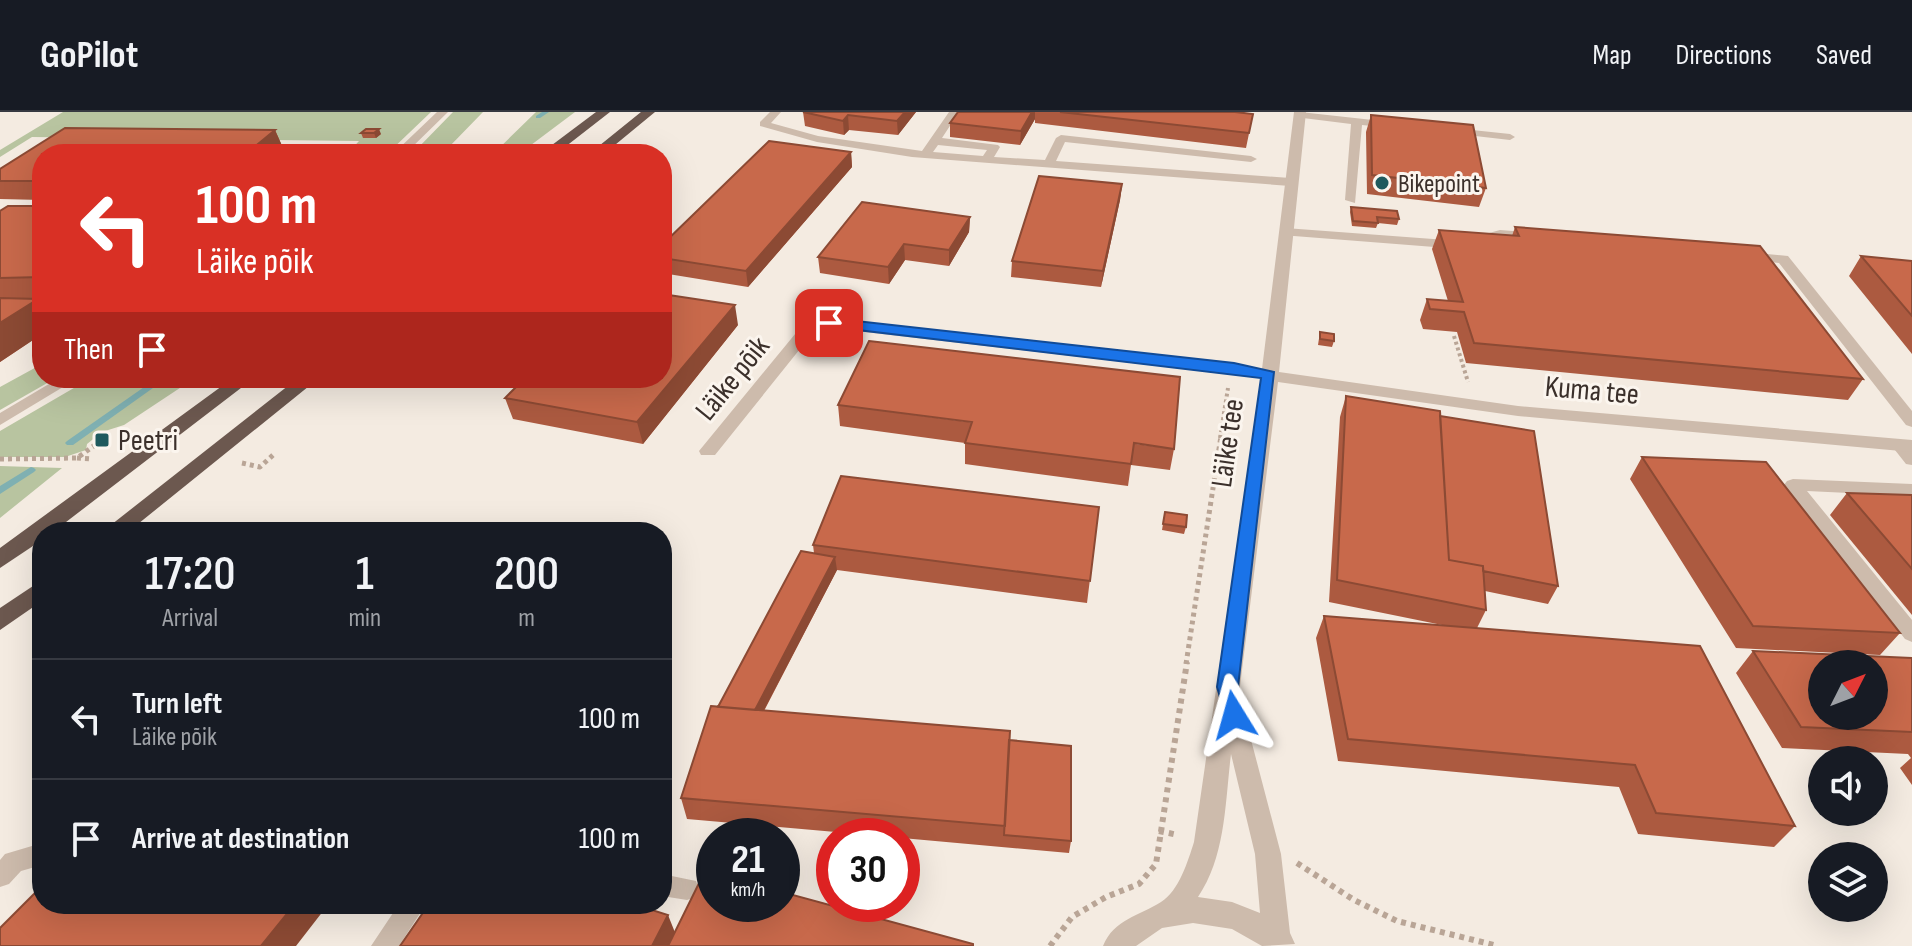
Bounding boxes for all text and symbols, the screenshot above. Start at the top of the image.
text: GoPilot [40,33,138,78]
text: Map [1593,39,1632,72]
text: Directions [1676,39,1772,72]
text: Saved [1816,39,1872,72]
place label: Bikepoint [1398,169,1480,200]
text: 100 m [196,173,317,240]
marker: Bikepoint [1373,174,1391,192]
icon: left [64,176,168,280]
text: Läike põik [196,241,314,284]
pin [795,289,863,357]
icon: arrive [807,301,851,345]
icon: arrive [130,328,174,372]
street label: Läike põik [688,329,778,428]
text: Then [64,332,114,368]
street label: Kuma tee [1543,369,1640,413]
street label: Läike tee [1204,397,1252,490]
place label: Peetri [118,423,178,459]
marker: Peetri [93,431,111,449]
text: 17:20 [145,546,235,603]
text: 1 [356,546,374,603]
text: 200 [494,546,559,603]
text: Arrival [162,603,218,634]
text: min [348,603,381,634]
text: m [518,603,535,634]
north arrow [1808,650,1888,730]
map controls [1808,650,1888,922]
position arrow [1192,673,1276,757]
text: Turn left [132,686,222,722]
icon: left [64,697,108,741]
text: 100 m [579,701,640,737]
text: Läike põik [132,722,217,753]
button: sound [1808,746,1888,826]
icon: arrive [64,817,108,861]
speed limit sign: 30 [816,818,920,922]
text: Arrive at destination [132,821,349,857]
text: 100 m [579,821,640,857]
text: 21 [731,836,765,884]
button: layers [1808,842,1888,922]
text: km/h [731,878,765,902]

